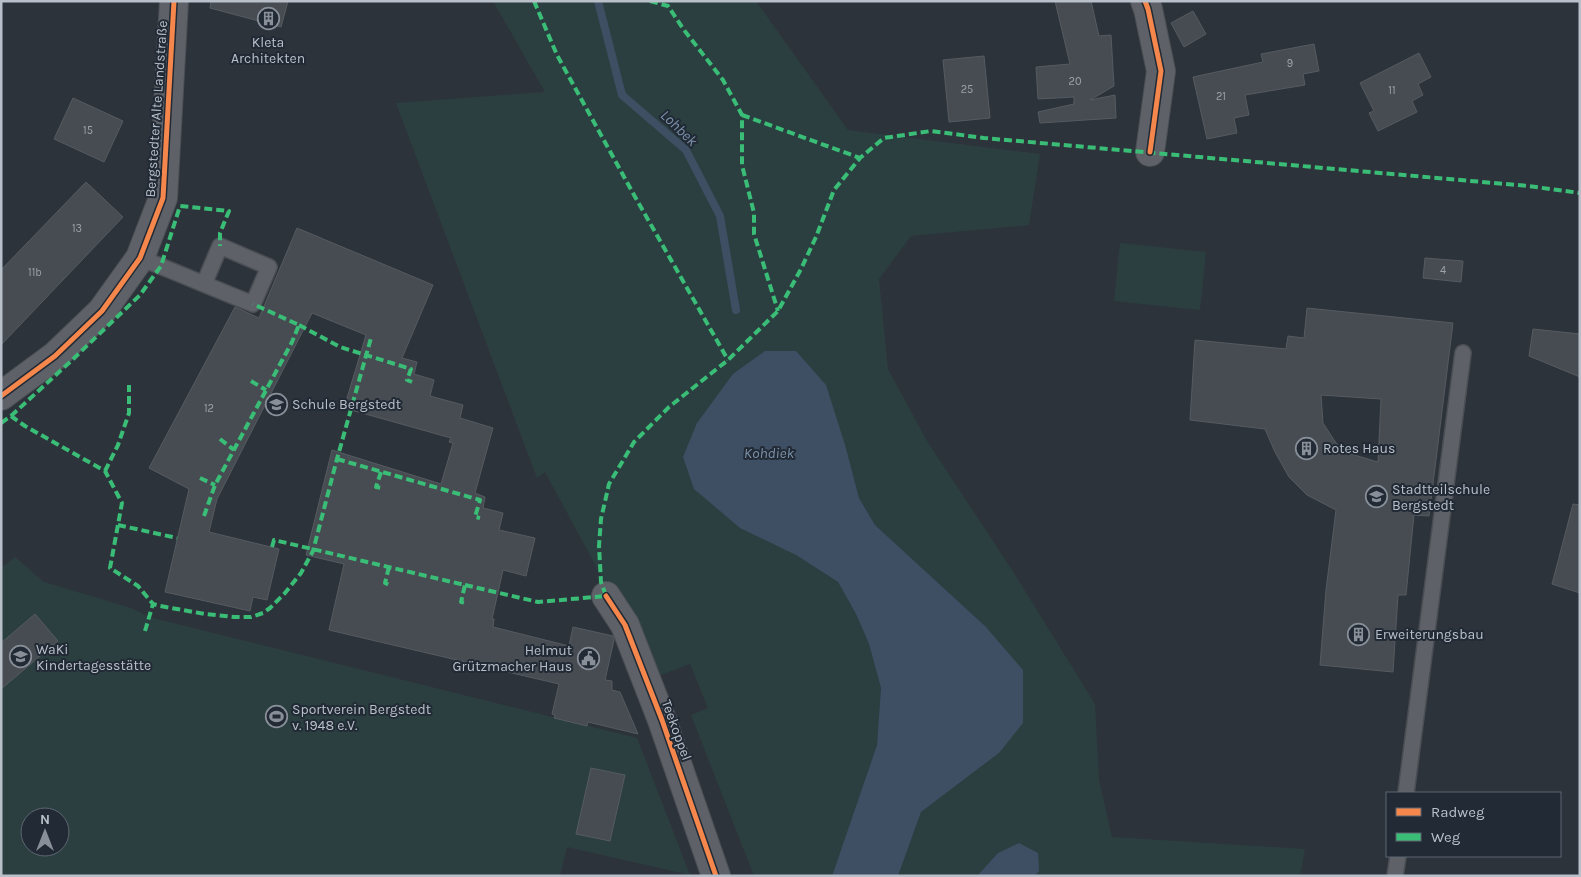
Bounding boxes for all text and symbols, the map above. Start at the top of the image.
building icon: Kleta Architekten [256,7,280,31]
street label: Bergstedter Alte Landstraße [142,20,171,198]
place label: Kleta Architekten [231,34,305,67]
house number: 9 [1287,57,1293,70]
house number: 20 [1069,75,1081,88]
house number: 25 [961,83,973,96]
house number: 11 [1388,84,1396,97]
house number: 21 [1216,90,1226,103]
water label: Lohbek [657,106,701,150]
house number: 15 [83,124,93,137]
house number: 13 [72,222,82,235]
house number: 4 [1440,264,1446,277]
house number: 11b [28,266,42,279]
school or university icon: Schule Bergstedt [264,392,288,416]
place label: Schule Bergstedt [292,396,401,413]
house number: 12 [204,402,214,415]
building icon: Rotes Haus [1295,436,1319,460]
place label: Rotes Haus [1323,440,1395,457]
water label: Kohdiek [744,444,795,462]
place label: Stadtteilschule Bergstedt [1392,481,1490,514]
school or university icon: Stadtteilschule Bergstedt [1364,485,1388,509]
building icon: Erweiterungsbau [1347,622,1371,646]
place label: Erweiterungsbau [1375,626,1484,643]
place label: WaKi Kindertagesstätte [36,641,151,674]
place label: Helmut Grützmacher Haus [453,642,572,675]
school or university icon: WaKi Kindertagesstätte [8,645,32,669]
public building icon: Helmut Grützmacher Haus [576,646,600,670]
street label: Teekoppel [658,697,695,763]
place label: Sportverein Bergstedt v. 1948 e.V. [292,701,431,734]
sports icon: Sportverein Bergstedt v. 1948 e.V. [264,705,288,729]
legend [1386,792,1561,857]
text: Radweg [1431,803,1485,821]
north arrow [20,807,70,857]
text: N [40,811,50,828]
text: Weg [1431,828,1461,846]

